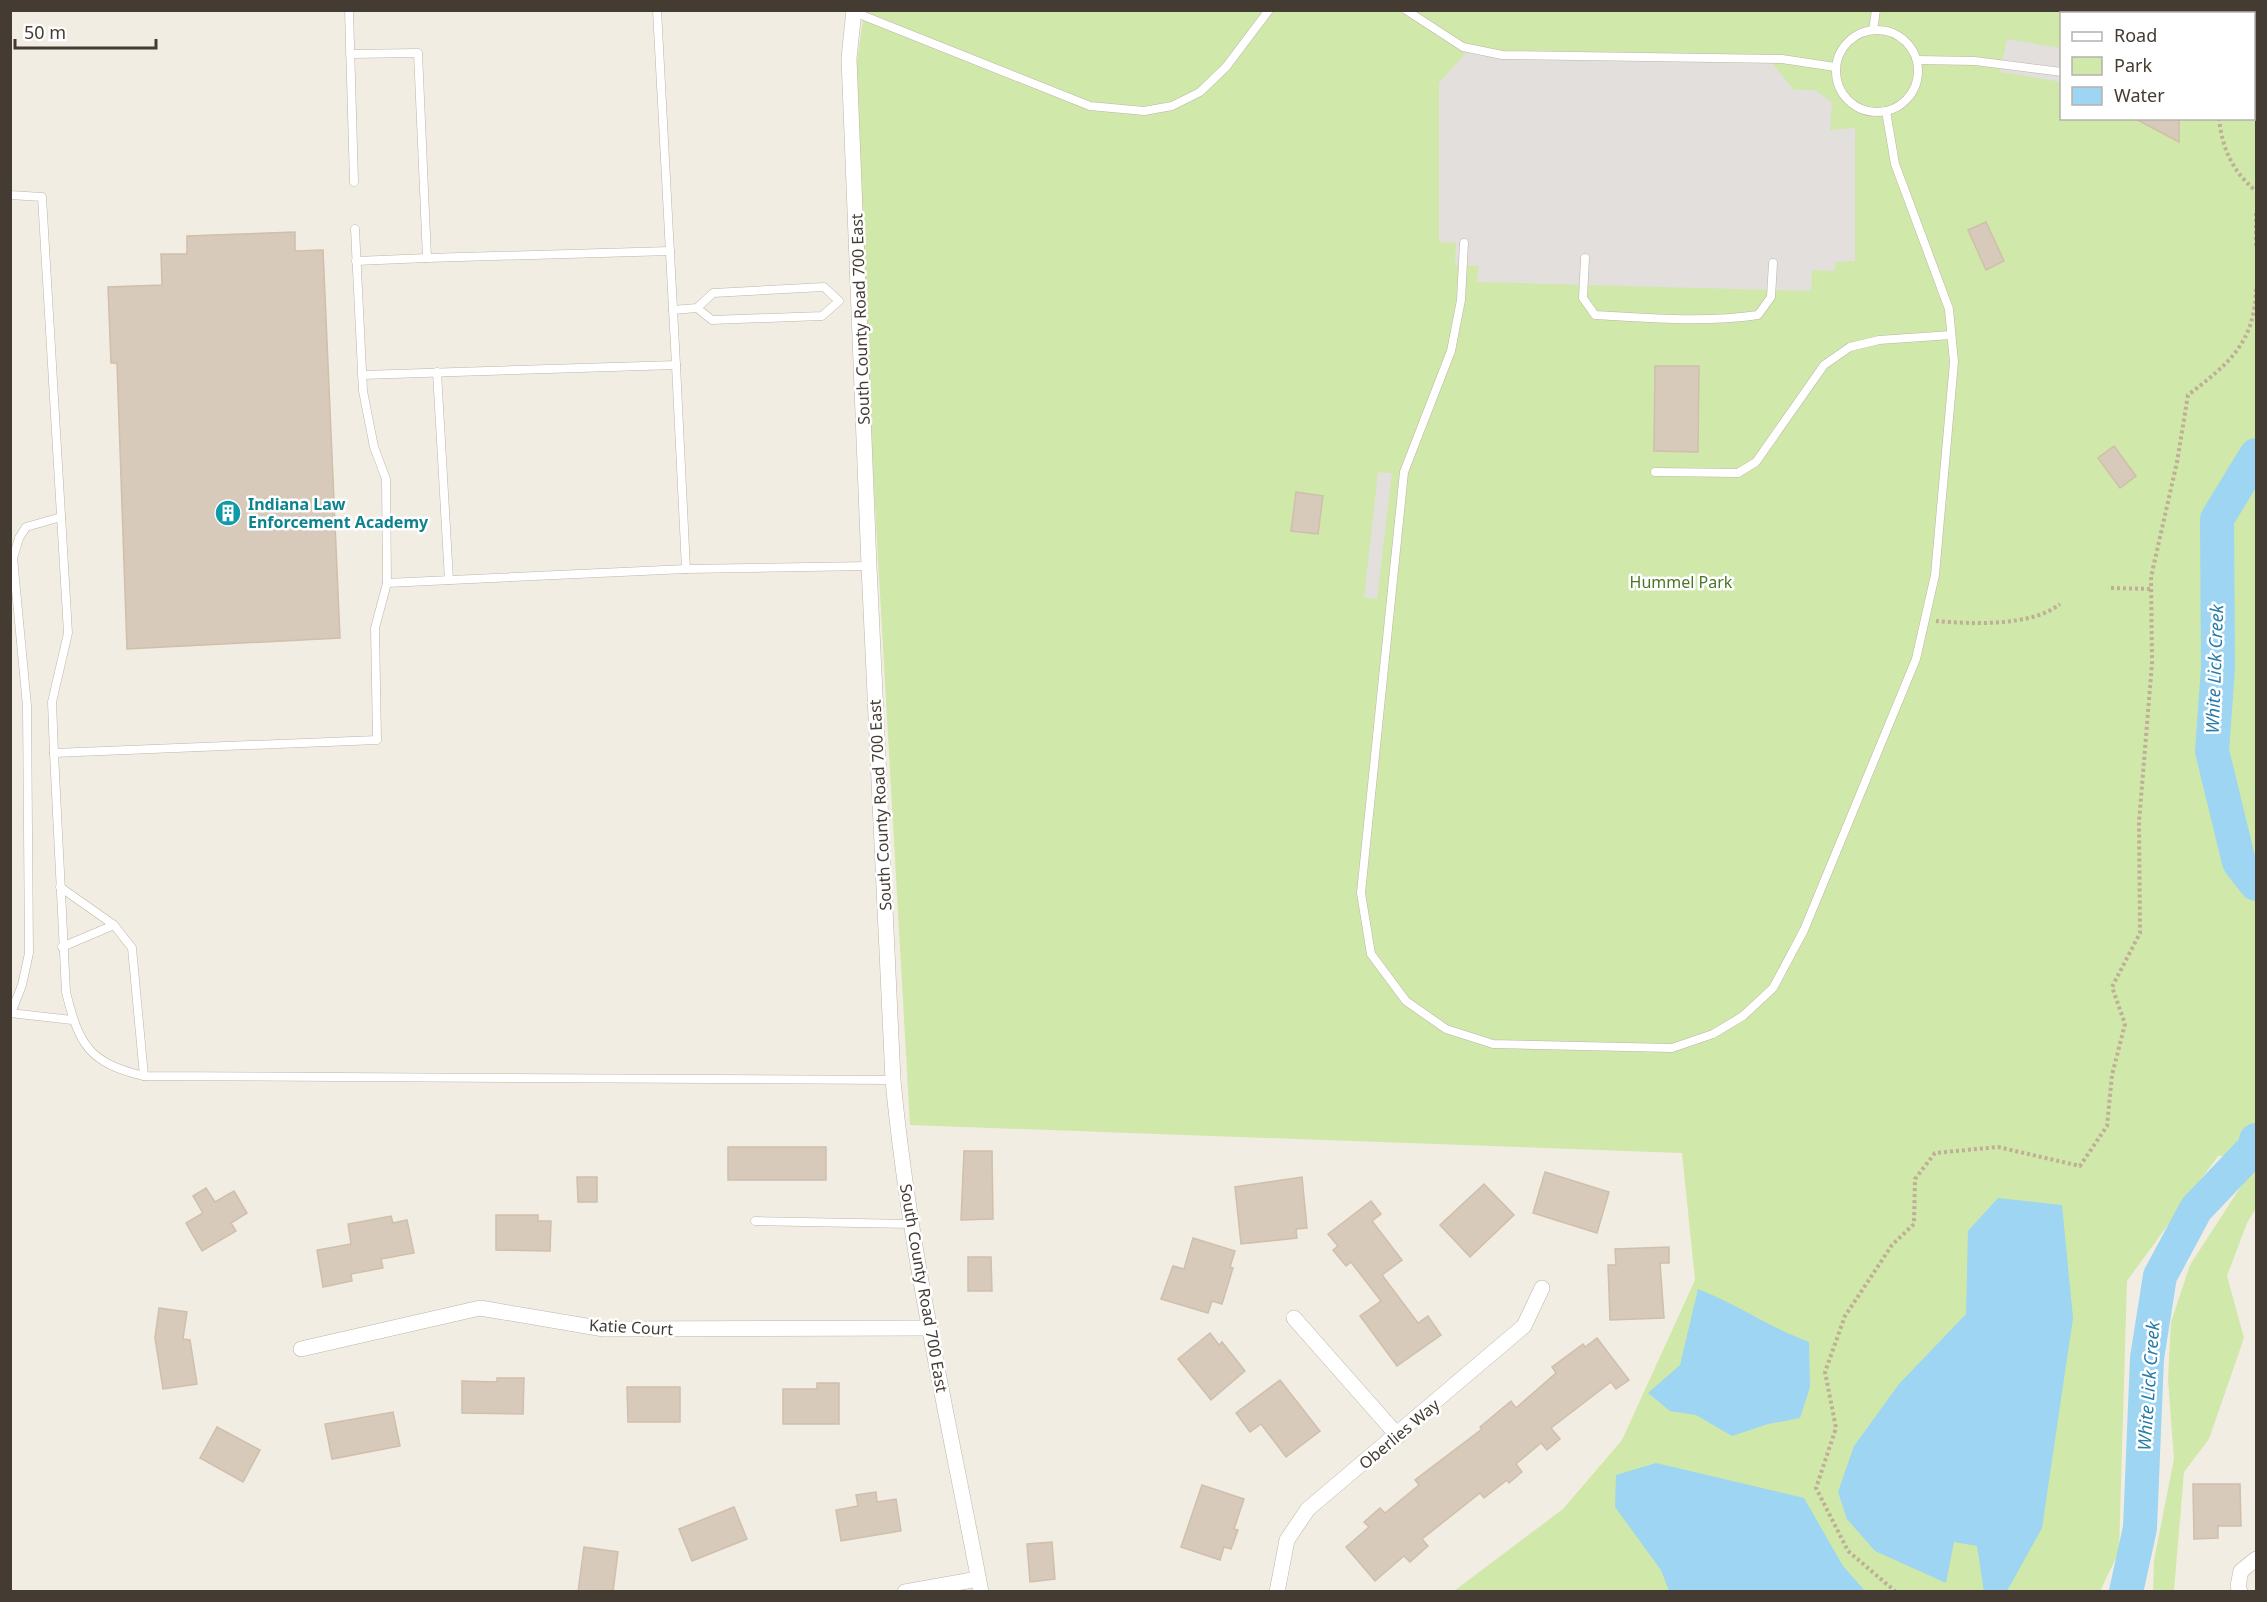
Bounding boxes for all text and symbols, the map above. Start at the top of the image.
scale bar [15,12,156,50]
legend [2060,12,2255,120]
text: 50 m [24,20,66,44]
text: Road [2114,23,2157,47]
text: Park [2114,53,2152,77]
text: Water [2114,83,2165,107]
street label: South County Road 700 East [845,213,875,425]
place label: Indiana Law Enforcement Academy [248,493,429,533]
building icon: Indiana Law Enforcement Academy [213,498,243,528]
park label: Hummel Park [1630,571,1733,593]
water label: White Lick Creek [2200,603,2228,734]
street label: South County Road 700 East [863,699,897,911]
street label: South County Road 700 East [895,1182,953,1394]
street label: Katie Court [588,1314,674,1340]
water label: White Lick Creek [2132,1319,2165,1451]
street label: Oberlies Way [1354,1393,1445,1474]

